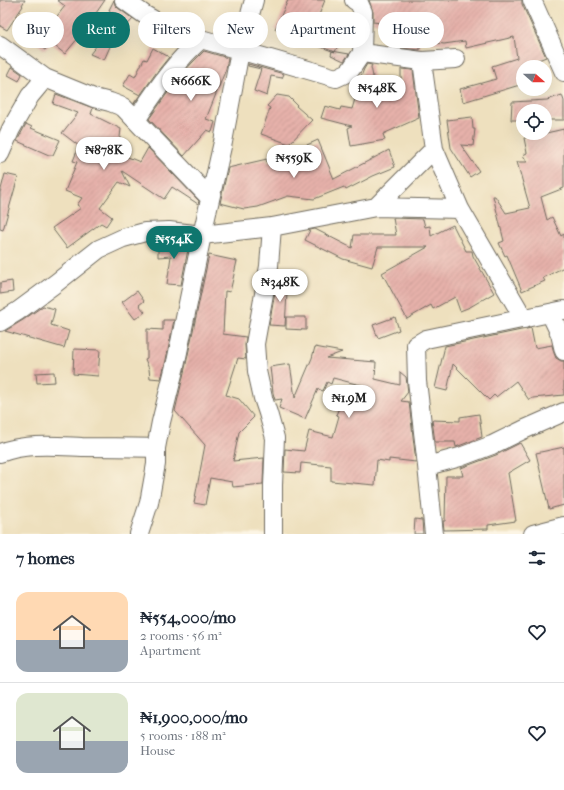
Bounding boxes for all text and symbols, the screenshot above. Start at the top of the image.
chip: Buy [12,12,64,48]
chip: Rent [72,12,130,48]
chip: Filters [138,12,205,48]
chip: New [213,12,268,48]
chip: Apartment [276,12,370,48]
chip: House [378,12,444,48]
north arrow [516,60,552,96]
map controls [516,60,552,140]
pin: ₦666K [163,68,219,102]
text: ₦666K [171,73,211,88]
pin: ₦548K [349,75,405,109]
text: ₦548K [358,80,396,95]
button: locate [516,104,552,140]
pin: ₦878K [76,137,132,171]
text: ₦878K [85,142,123,157]
pin: ₦559K [266,145,322,179]
text: ₦559K [276,150,312,165]
pin: ₦554K [146,226,202,260]
text: ₦554K [155,231,193,246]
pin: ₦348K [252,269,308,303]
text: ₦348K [261,274,299,289]
pin: ₦1.9M [321,385,377,419]
text: ₦1.9M [331,390,367,405]
icon: filters [526,547,548,569]
text: 7 homes [16,548,75,568]
text: ₦554,000/mo [140,607,236,627]
icon: home [48,608,96,656]
icon: heart [526,621,548,643]
text: 2 rooms · 56 m² [140,628,222,643]
text: Apartment [140,643,201,658]
text: ₦1,900,000/mo [140,707,248,727]
icon: home [48,709,96,757]
icon: heart [526,722,548,744]
text: 5 rooms · 188 m² [140,728,226,743]
text: House [140,743,175,758]

